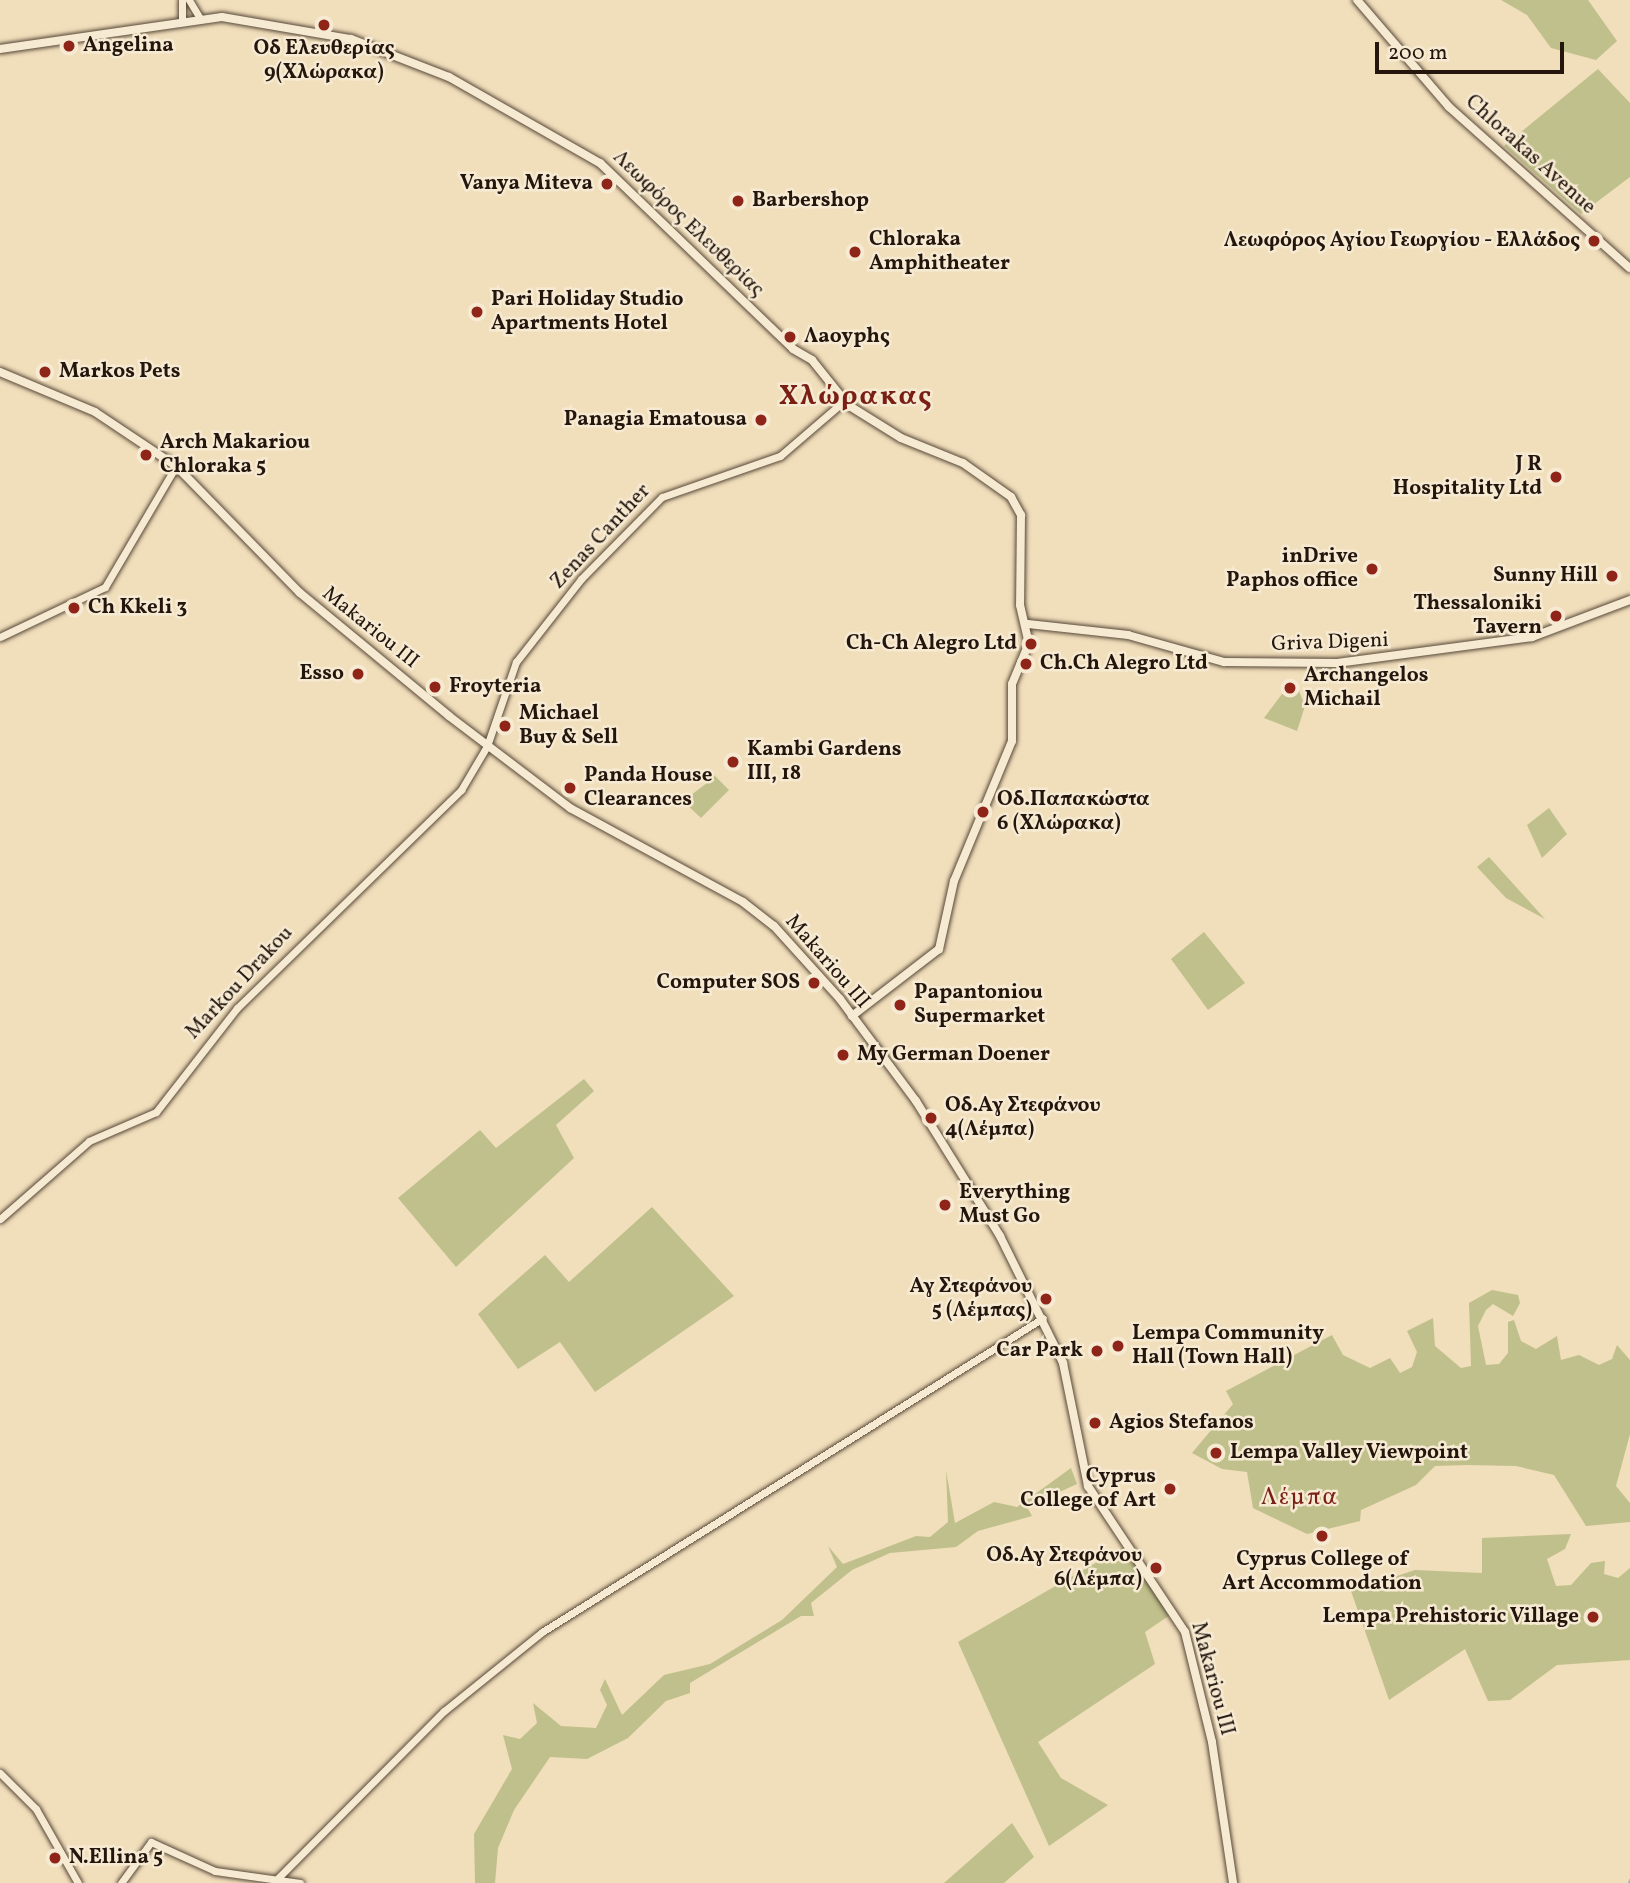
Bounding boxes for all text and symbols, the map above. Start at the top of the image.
marker: Οδ Ελευθερίας 9(Χλώρακα) [316,17,332,33]
scale bar [1378,28,1567,72]
place label: Angelina [83,33,174,59]
place label: Οδ Ελευθερίας 9(Χλώρακα) [254,36,394,86]
marker: Angelina [61,38,77,54]
text: 200 m [1388,39,1448,68]
street label: Chlorakas Avenue [1460,90,1600,220]
street label: Λεωφόρος Ελευθερίας [607,145,769,303]
place label: Vanya Miteva [460,171,593,197]
marker: Vanya Miteva [599,176,615,192]
place label: Barbershop [752,188,869,214]
marker: Barbershop [730,193,746,209]
place label: Chloraka Amphitheater [869,227,1010,277]
place label: Λεωφόρος Αγίου Γεωργίου - Ελλάδος [1223,228,1580,254]
marker: Λεωφόρος Αγίου Γεωργίου - Ελλάδος [1586,233,1602,249]
marker: Chloraka Amphitheater [847,244,863,260]
place label: Pari Holiday Studio Apartments Hotel [491,287,684,337]
marker: Pari Holiday Studio Apartments Hotel [469,304,485,320]
place label: Λaoyphς [804,324,890,350]
marker: Λaoyphς [782,329,798,345]
place label: Markos Pets [59,359,180,385]
marker: Markos Pets [37,364,53,380]
district label: Χλώρακας [780,380,932,414]
place label: Panagia Ematousa [564,407,747,433]
marker: Panagia Ematousa [753,412,769,428]
place label: Arch Makariou Chloraka 5 [160,430,310,480]
marker: Arch Makariou Chloraka 5 [138,447,154,463]
place label: J R Hospitality Ltd [1393,452,1542,502]
marker: J R Hospitality Ltd [1548,469,1564,485]
street label: Zenas Canther [546,479,656,595]
place label: inDrive Paphos office [1226,544,1358,594]
marker: inDrive Paphos office [1364,561,1380,577]
place label: Sunny Hill [1493,563,1598,589]
marker: Sunny Hill [1604,568,1620,584]
street label: Makariou III [317,582,423,674]
place label: Thessaloniki Tavern [1413,591,1542,641]
place label: Ch Kkeli 3 [88,595,187,621]
marker: Ch Kkeli 3 [66,600,82,616]
marker: Thessaloniki Tavern [1548,608,1564,624]
street label: Griva Digeni [1271,628,1389,658]
place label: Ch-Ch Alegro Ltd [846,631,1017,657]
marker: Ch-Ch Alegro Ltd [1023,636,1039,652]
place label: Ch.Ch Alegro Ltd [1040,651,1208,677]
marker: Ch.Ch Alegro Ltd [1018,656,1034,672]
place label: Esso [299,661,344,687]
place label: Archangelos Michail [1304,663,1428,713]
marker: Esso [350,666,366,682]
place label: Froyteria [449,674,541,700]
marker: Froyteria [427,679,443,695]
marker: Archangelos Michail [1282,680,1298,696]
place label: Michael Buy & Sell [519,701,618,751]
marker: Michael Buy & Sell [497,718,513,734]
place label: Kambi Gardens III, 18 [747,737,902,787]
marker: Kambi Gardens III, 18 [725,754,741,770]
place label: Panda House Clearances [584,763,712,813]
marker: Panda House Clearances [562,780,578,796]
place label: Οδ.Παπακώστα 6 (Χλώρακα) [997,787,1150,837]
marker: Οδ.Παπακώστα 6 (Χλώρακα) [975,804,991,820]
street label: Makariou III [779,910,875,1014]
street label: Markou Drakou [181,921,299,1045]
place label: Computer SOS [656,970,800,996]
marker: Computer SOS [806,975,822,991]
place label: Papantoniou Supermarket [914,980,1045,1030]
marker: Papantoniou Supermarket [892,997,908,1013]
place label: My German Doener [857,1042,1050,1068]
marker: My German Doener [835,1047,851,1063]
place label: Οδ.Αγ Στεφάνου 4(Λέμπα) [945,1093,1101,1143]
marker: Οδ.Αγ Στεφάνου 4(Λέμπα) [923,1110,939,1126]
place label: Everything Must Go [959,1180,1070,1230]
marker: Everything Must Go [937,1197,953,1213]
place label: Αγ Στεφάνου 5 (Λέμπας) [909,1274,1032,1324]
marker: Αγ Στεφάνου 5 (Λέμπας) [1038,1291,1054,1307]
place label: Lempa Community Hall (Town Hall) [1132,1321,1324,1371]
place label: Car Park [996,1338,1083,1364]
marker: Lempa Community Hall (Town Hall) [1110,1338,1126,1354]
marker: Car Park [1089,1343,1105,1359]
place label: Agios Stefanos [1109,1410,1254,1436]
marker: Agios Stefanos [1087,1415,1103,1431]
place label: Lempa Valley Viewpoint [1230,1440,1469,1466]
marker: Lempa Valley Viewpoint [1208,1445,1224,1461]
place label: Cyprus College of Art [1022,1464,1156,1514]
marker: Cyprus College of Art [1162,1481,1178,1497]
district label: Λέμπα [1262,1485,1338,1513]
marker: Cyprus College of Art Accommodation [1314,1528,1330,1544]
place label: Οδ.Αγ Στεφάνου 6(Λέμπα) [986,1543,1142,1593]
place label: Cyprus College of Art Accommodation [1222,1547,1422,1597]
marker: Οδ.Αγ Στεφάνου 6(Λέμπα) [1148,1560,1164,1576]
place label: Lempa Prehistoric Village [1322,1604,1579,1630]
marker: Lempa Prehistoric Village [1585,1609,1601,1625]
street label: Makariou III [1185,1619,1239,1739]
place label: N.Ellina 5 [69,1845,163,1871]
marker: N.Ellina 5 [47,1850,63,1866]

